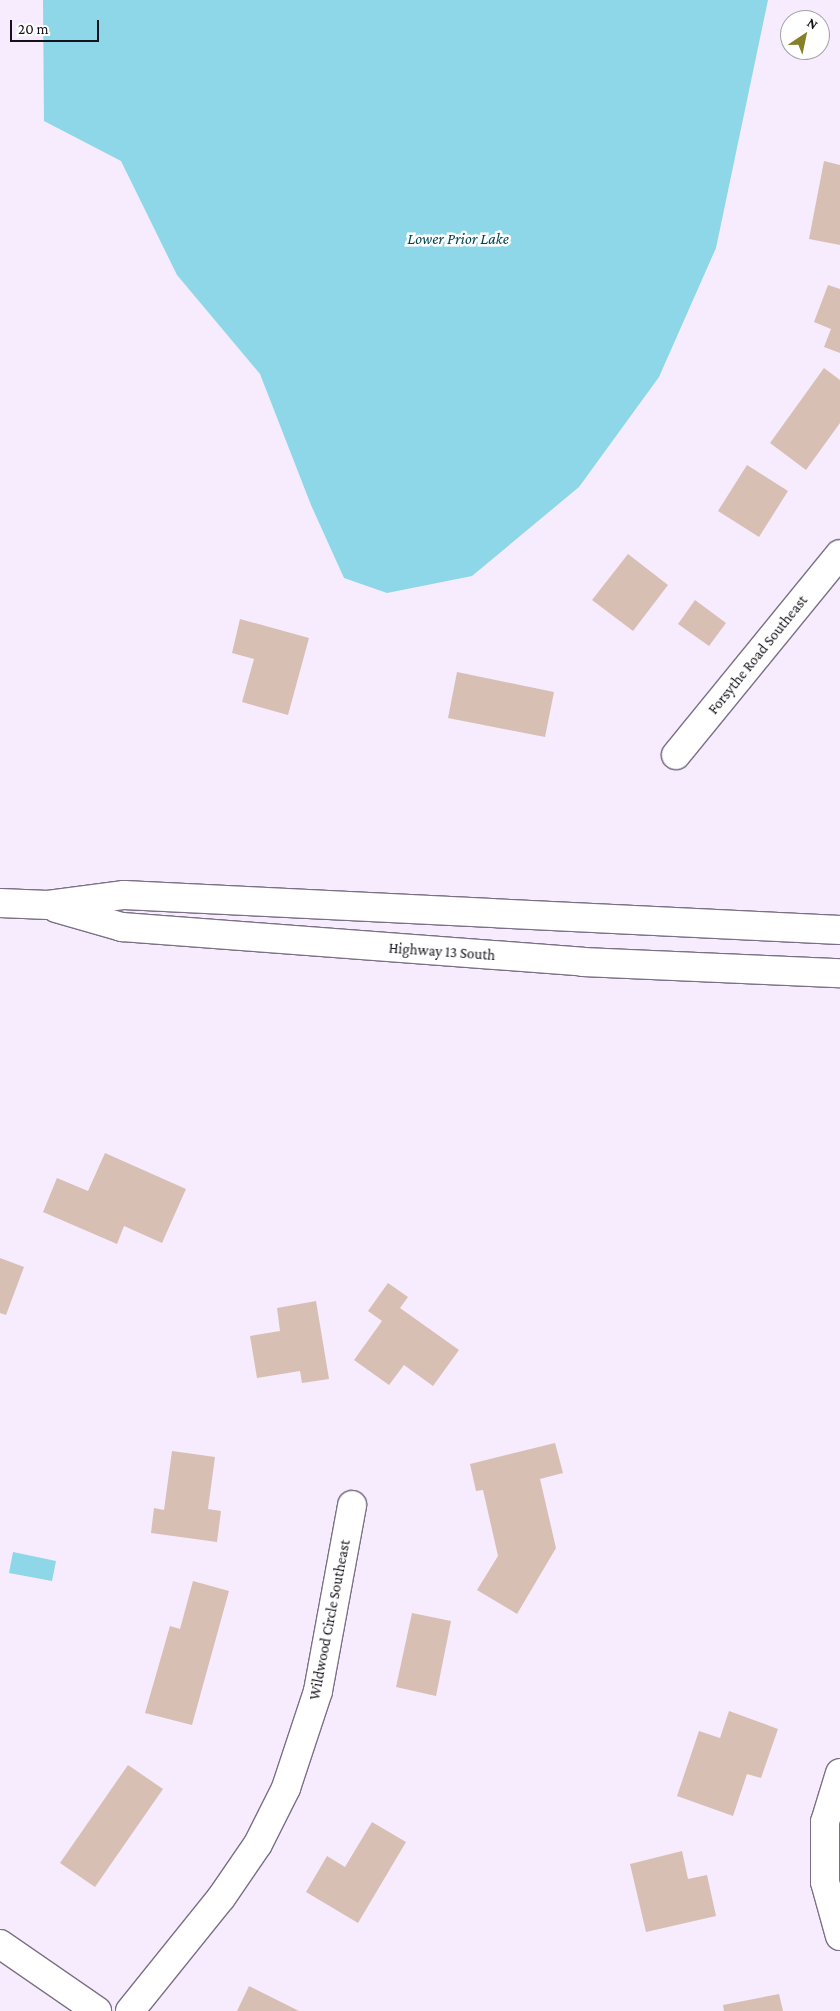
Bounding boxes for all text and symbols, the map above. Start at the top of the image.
scale bar [12,10,101,42]
north arrow [780,10,830,60]
text: N [804,14,821,33]
text: 20 m [18,21,49,37]
water label: Lower Prior Lake [407,229,509,249]
street label: Forsythe Road Southeast [704,592,812,718]
street label: Highway 13 South [388,939,496,965]
street label: Wildwood Circle Southeast [306,1538,354,1702]

